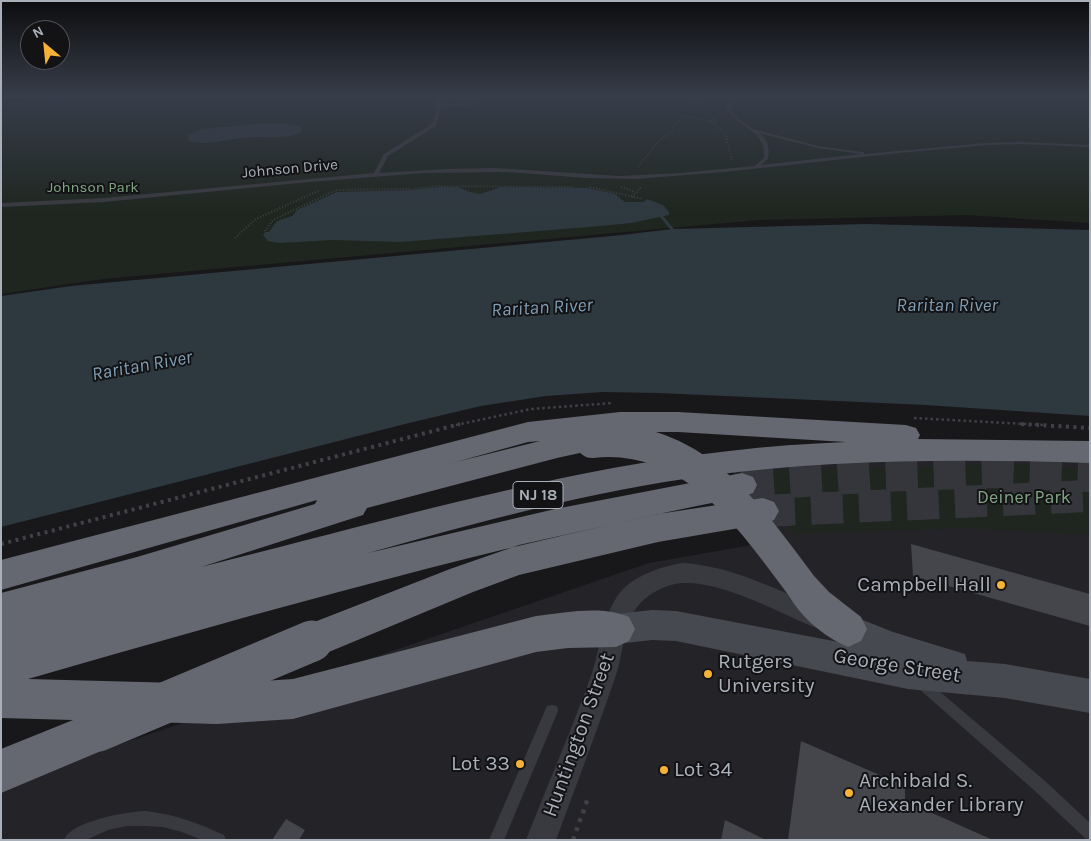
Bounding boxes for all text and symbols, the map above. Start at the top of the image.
north arrow [20,20,70,70]
text: N [30,22,47,42]
street label: Johnson Drive [241,156,339,182]
park label: Johnson Park [47,179,139,197]
water label: Raritan River [491,294,593,322]
water label: Raritan River [896,295,998,317]
water label: Raritan River [90,346,194,386]
road number: NJ 18 [513,482,563,508]
park label: Deiner Park [977,487,1071,509]
place label: Campbell Hall [857,572,991,598]
marker: Campbell Hall [995,579,1007,591]
street label: George Street [832,644,962,688]
place label: Rutgers University [718,649,815,699]
street label: Huntington Street [538,650,620,820]
marker: Rutgers University [702,668,714,680]
place label: Lot 33 [451,751,510,777]
place label: Lot 34 [674,757,732,783]
marker: Lot 33 [514,758,526,770]
marker: Lot 34 [658,764,670,776]
place label: Archibald S. Alexander Library [859,768,1024,818]
marker: Archibald S. Alexander Library [843,787,855,799]

